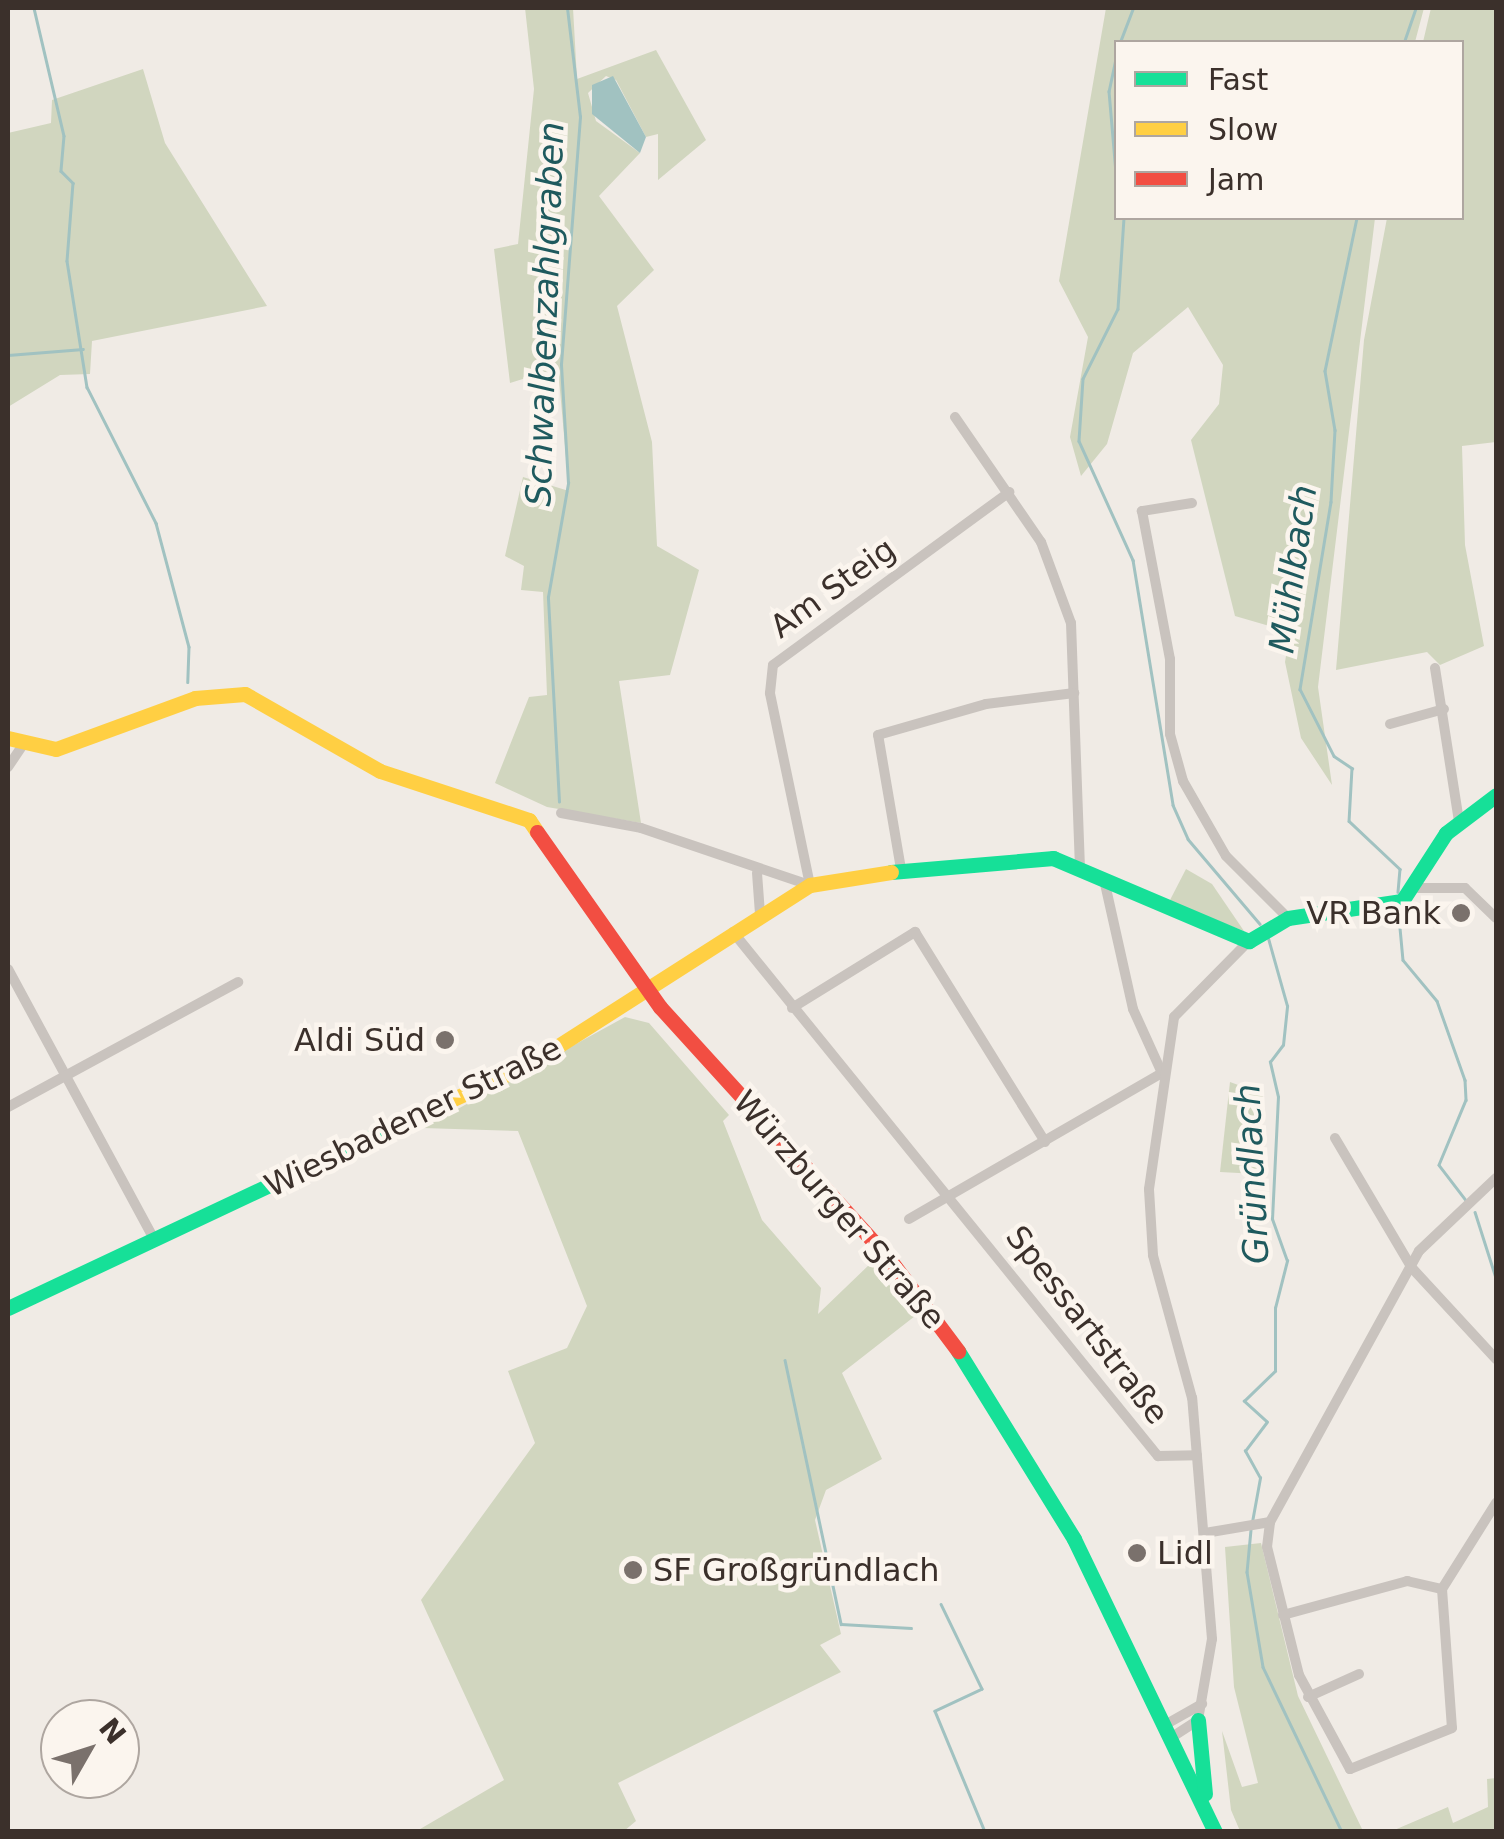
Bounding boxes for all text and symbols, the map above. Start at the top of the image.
legend [1114,40,1464,220]
text: Fast [1208,62,1268,97]
text: Slow [1208,112,1278,147]
water label: Schwalbenzahlgraben [517,121,573,507]
text: Jam [1208,162,1264,197]
water label: Mühlbach [1260,482,1326,656]
street label: Am Steig [763,530,903,646]
place label: VR Bank [1306,894,1441,932]
marker: VR Bank [1450,902,1472,924]
place label: Aldi Süd [294,1021,425,1059]
street label: Wiesbadener Straße [259,1029,567,1205]
marker: Aldi Süd [434,1029,456,1051]
street label: Würzburger Straße [725,1083,953,1337]
water label: Gründlach [1226,1083,1278,1265]
street label: Spessartstraße [998,1218,1176,1432]
place label: Lidl [1157,1534,1213,1572]
marker: Lidl [1126,1542,1148,1564]
place label: SF Großgründlach [653,1551,940,1589]
marker: SF Großgründlach [622,1559,644,1581]
north arrow [40,1699,140,1799]
text: N [92,1712,132,1751]

